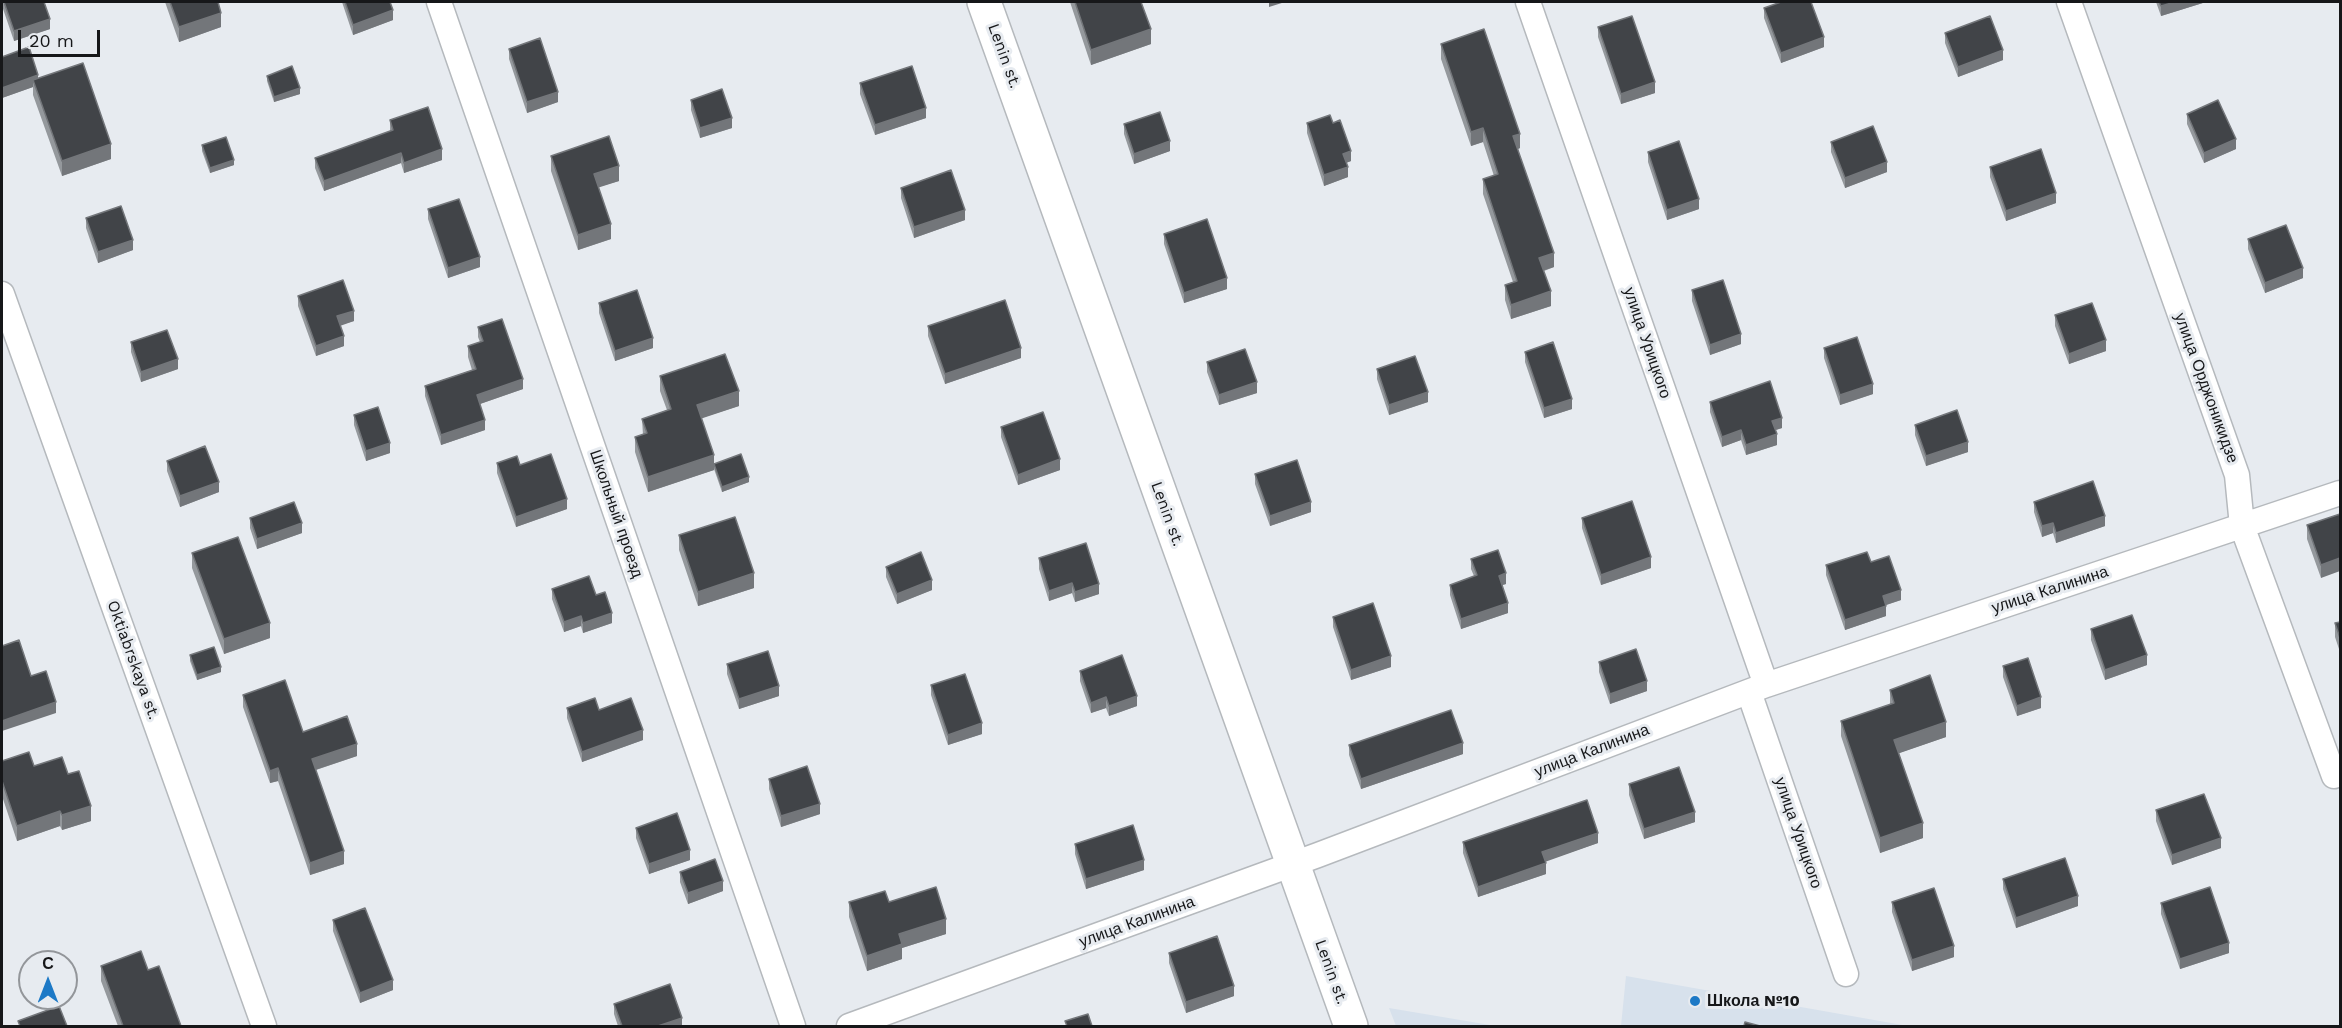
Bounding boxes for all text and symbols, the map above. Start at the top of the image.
scale bar [21,18,104,56]
street label: Lenin st. [983,21,1025,91]
text: 20 m [29,30,74,51]
street label: улица Урицкого [1619,285,1675,401]
street label: улица Орджоникидзе [2170,310,2242,466]
street label: Школьный проезд [585,447,647,581]
street label: Lenin st. [1146,479,1188,549]
street label: улица Калинина [1989,562,2111,618]
street label: Oktiabrskaya st. [103,598,163,722]
street label: улица Калинина [1532,720,1652,782]
street label: улица Урицкого [1770,775,1826,891]
street label: улица Калинина [1077,892,1197,952]
street label: Lenin st. [1310,937,1352,1007]
north arrow [18,950,78,1010]
text: С [42,954,54,973]
place label: Школа №10 [1707,991,1800,1011]
marker: Школа №10 [1688,994,1702,1008]

